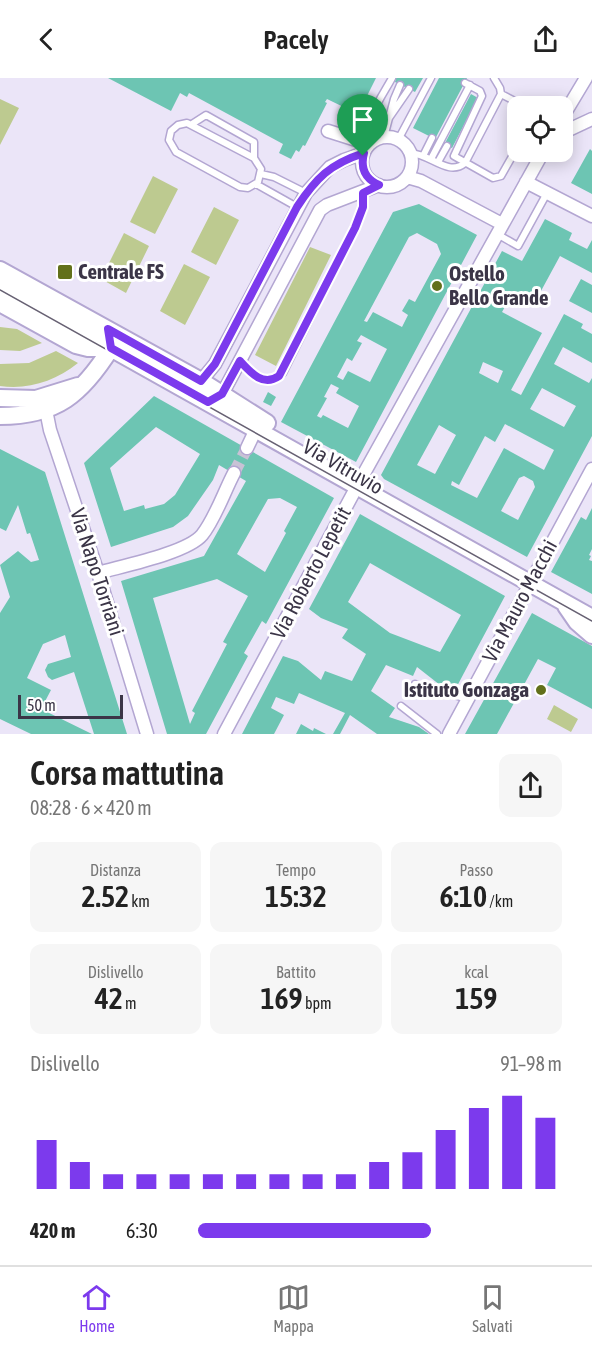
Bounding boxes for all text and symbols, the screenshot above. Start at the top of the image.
icon: back [30,23,63,56]
icon: share [529,23,562,56]
text: Pacely [263,24,329,55]
pin [337,94,388,156]
map controls [507,96,573,162]
button: locate [507,96,573,162]
icon: arrive [346,103,379,136]
place label: Centrale FS [78,259,164,283]
place label: Ostello Bello Grande [449,261,549,309]
marker: Centrale FS [56,263,74,281]
marker: Ostello Bello Grande [430,279,444,293]
street label: Via Vitruvio [299,434,388,499]
street label: Via Roberto Lepetit [265,502,355,643]
street label: Via Napo Torriani [66,505,130,638]
street label: Via Mauro Macchi [477,535,561,666]
place label: Istituto Gonzaga [404,677,529,701]
marker: Istituto Gonzaga [534,683,548,697]
scale bar [18,692,123,720]
text: 50 m [27,696,56,714]
text: Corsa mattutina [30,754,224,792]
button: share [499,754,562,817]
text: 08:28 · 6 × 420 m [30,796,152,819]
text: Distanza [90,861,141,879]
text: Tempo [276,861,316,879]
text: Passo [459,861,493,879]
text: 2.52 [81,879,129,913]
text: 15:32 [265,879,327,913]
text: 6:10 [439,879,487,913]
text: km [129,892,150,910]
text: /km [487,892,513,910]
text: Dislivello [88,963,144,981]
text: Battito [276,963,316,981]
text: kcal [464,963,488,981]
text: 42 [95,981,123,1015]
text: 169 [260,981,303,1015]
text: 159 [455,981,497,1015]
text: m [123,994,137,1012]
text: bpm [303,994,332,1012]
text: Dislivello [30,1052,100,1075]
text: 91–98 m [500,1052,562,1075]
text: 420 m [30,1219,75,1242]
text: 6:30 [126,1219,158,1242]
tab: Home [79,1281,115,1335]
tab: Mappa [273,1281,314,1335]
tab: Salvati [472,1281,513,1335]

